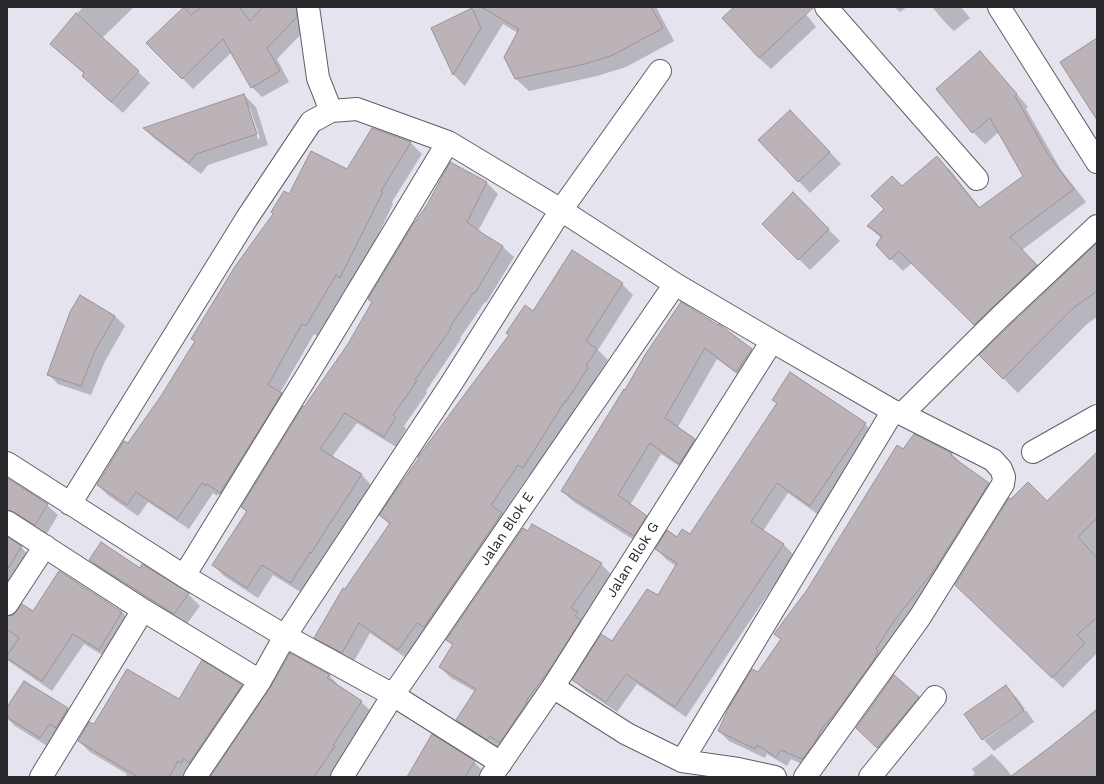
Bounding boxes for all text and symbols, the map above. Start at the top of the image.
street label: Jalan Blok E [476,489,538,569]
street label: Jalan Blok G [603,519,663,601]

